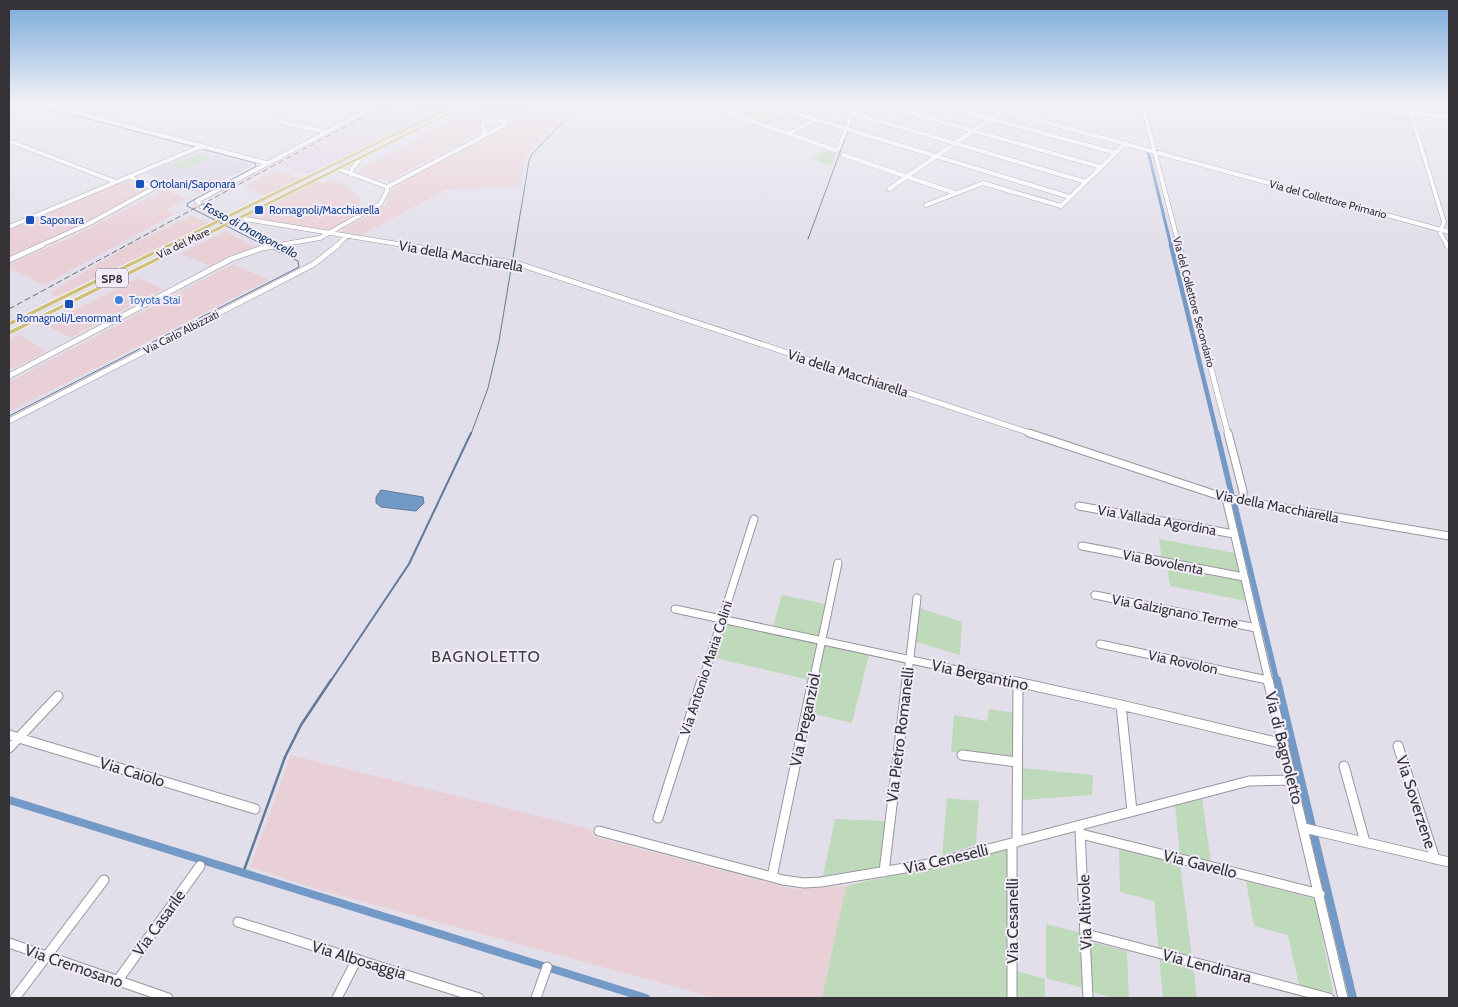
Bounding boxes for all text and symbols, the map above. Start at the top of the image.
place label: Ortolani/Saponara [150,177,236,191]
street label: Via del Collettore Primario [1268,177,1388,221]
marker: Ortolani/Saponara [134,178,146,190]
water label: Fosso di Drangoncello [201,199,301,261]
place label: Romagnoli/Macchiarella [269,203,380,217]
marker: Romagnoli/Macchiarella [253,204,265,216]
place label: Saponara [40,213,85,227]
marker: Saponara [24,214,36,226]
street label: Via del Mare [154,224,212,262]
street label: Via del Collettore Secondario [1170,235,1218,369]
street label: Via della Macchiarella [397,236,525,276]
road number: SP8 [96,268,128,288]
place label: Toyota Stai [129,293,180,307]
marker: Toyota Stai [113,294,125,306]
marker: Romagnoli/Lenormant [63,298,75,310]
street label: Via Carlo Albizzati [141,307,221,357]
place label: Romagnoli/Lenormant [17,311,122,325]
street label: Via della Macchiarella [785,345,911,401]
street label: Via della Macchiarella [1213,485,1341,527]
street label: Via Vallada Agordina [1096,501,1218,539]
street label: Via Bovolenta [1121,545,1205,579]
street label: Via Galzignano Terme [1110,590,1240,632]
street label: Via Antonio Maria Colini [676,598,736,738]
street label: Via Rovolon [1146,646,1220,678]
district label: BAGNOLETTO [431,647,541,666]
street label: Via Bergantino [930,655,1031,695]
street label: Via Pietro Romanelli [882,666,918,804]
street label: Via Preganziol [786,671,824,769]
street label: Via di Bagnoletto [1261,690,1307,806]
street label: Via Caiolo [97,753,167,791]
street label: Via Soverzene [1392,753,1440,851]
street label: Via Ceneselli [902,840,990,878]
street label: Via Gavello [1161,846,1239,882]
street label: Via Altivole [1074,874,1096,950]
street label: Via Cesanelli [1003,878,1022,964]
street label: Via Casarile [129,886,189,960]
street label: Via Albosaggia [309,937,409,983]
street label: Via Cremosano [22,940,126,992]
street label: Via Lendinara [1160,945,1254,987]

